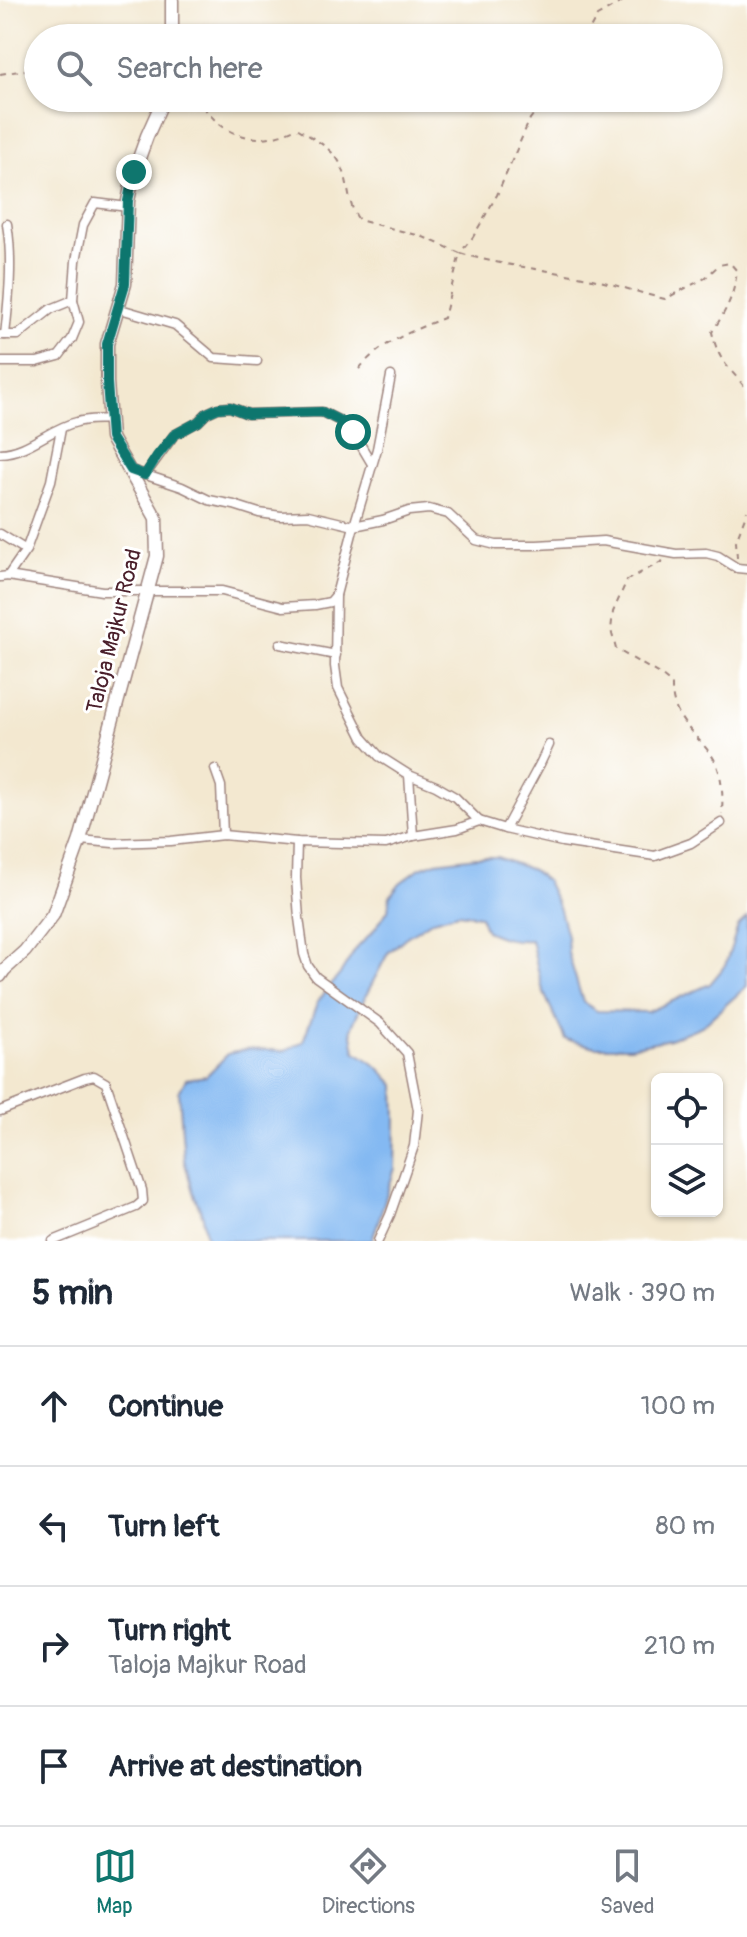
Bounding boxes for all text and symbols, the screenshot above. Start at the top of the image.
search box [24,24,723,112]
icon: search [52,46,96,90]
text: Search here [116,50,263,87]
route end [116,154,152,190]
route start [335,414,371,450]
street label: Taloja Majkur Road [80,546,148,716]
map controls [651,1073,723,1217]
button: locate [651,1073,723,1145]
button: layers [651,1145,723,1217]
text: 5 min [32,1272,113,1315]
text: Walk · 390 m [570,1277,715,1309]
icon: ahead [32,1384,76,1428]
text: Continue [108,1388,223,1425]
text: 100 m [641,1390,715,1422]
icon: left [32,1504,76,1548]
text: Turn left [108,1508,219,1545]
text: 80 m [655,1510,715,1542]
text: Turn right [108,1612,231,1649]
icon: right [32,1624,76,1668]
text: 210 m [644,1630,715,1662]
text: Taloja Majkur Road [108,1649,307,1681]
icon: arrive [32,1744,76,1788]
text: Arrive at destination [108,1748,362,1785]
tab: Map [93,1844,137,1920]
tab: Directions [322,1844,415,1920]
tab: Saved [600,1844,654,1920]

